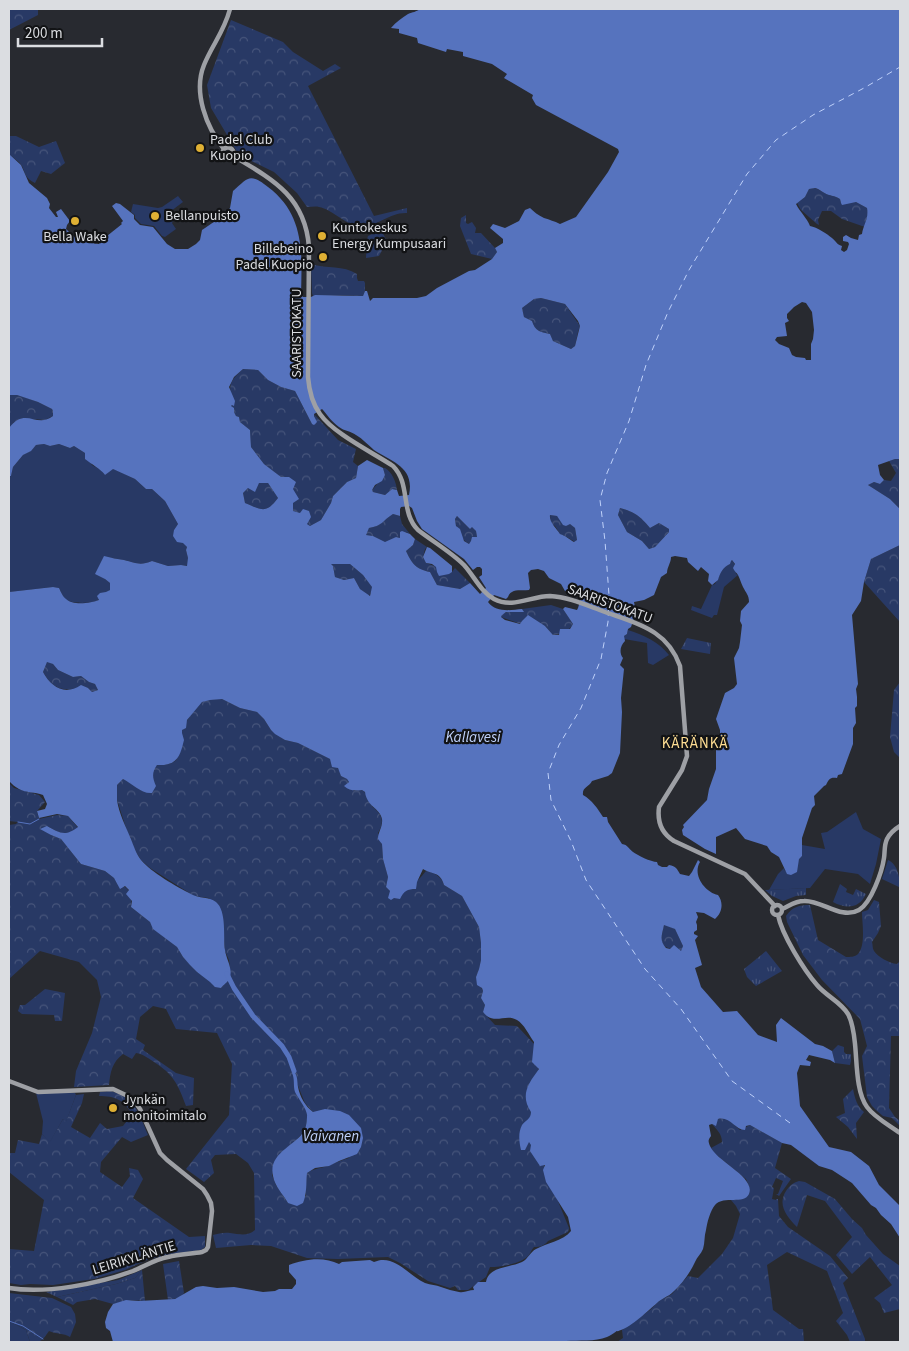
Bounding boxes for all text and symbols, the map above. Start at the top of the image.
scale bar [18,15,101,47]
text: 200 m [25,23,63,44]
place label: Padel Club Kuopio [210,130,273,166]
marker: Padel Club Kuopio [194,142,206,154]
place label: Bellanpuisto [165,206,239,226]
marker: Bellanpuisto [149,210,161,222]
marker: Bella Wake [69,215,81,227]
place label: Kuntokeskus Energy Kumpusaari [332,218,446,254]
place label: Bella Wake [43,227,107,247]
marker: Kuntokeskus Energy Kumpusaari [316,230,328,242]
place label: Billebeino Padel Kuopio [236,239,313,275]
marker: Billebeino Padel Kuopio [317,251,329,263]
street label: SAARISTOKATU [287,288,307,378]
street label: SAARISTOKATU [565,579,655,629]
water label: Kallavesi [445,727,501,748]
district label: KÄRÄNKÄ [662,733,728,754]
place label: Jynkän monitoimitalo [123,1090,207,1126]
marker: Jynkän monitoimitalo [107,1102,119,1114]
water label: Vaivanen [303,1126,359,1147]
street label: LEIRIKYLÄNTIE [90,1236,178,1280]

